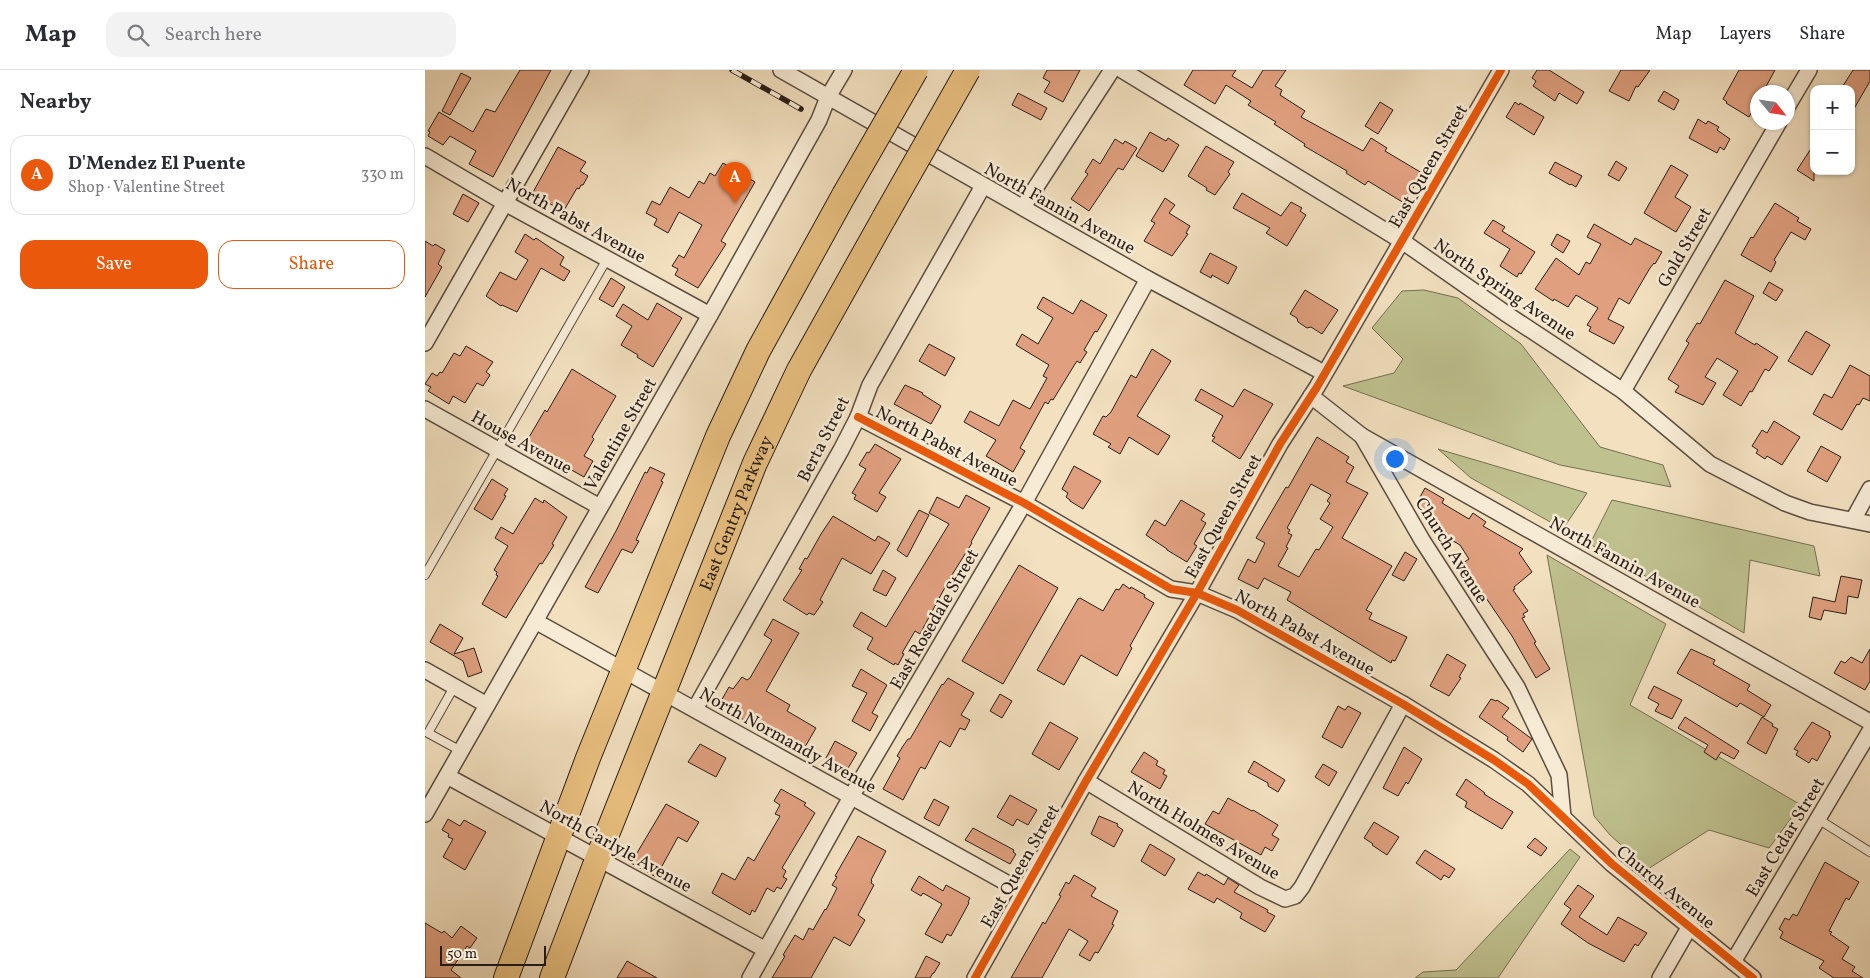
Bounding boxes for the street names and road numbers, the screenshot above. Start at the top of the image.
street label: East Queen Street [1384,100,1475,233]
street label: North Fannin Avenue [979,157,1139,261]
street label: North Pabst Avenue [501,172,650,270]
street label: Gold Street [1652,203,1718,292]
street label: North Spring Avenue [1428,233,1580,347]
street label: Valentine Street [579,374,664,496]
street label: Berta Street [792,392,857,487]
street label: North Pabst Avenue [871,401,1022,494]
street label: House Avenue [466,405,576,481]
street label: East Gentry Parkway [694,432,780,595]
street label: East Queen Street [1180,450,1269,584]
street label: Church Avenue [1408,493,1493,609]
street label: North Fannin Avenue [1544,511,1704,615]
street label: East Rosedale Street [885,545,986,695]
street label: North Pabst Avenue [1230,584,1379,682]
street label: North Normandy Avenue [694,682,880,800]
street label: East Cedar Street [1741,773,1832,902]
street label: North Holmes Avenue [1122,776,1284,887]
street label: North Carlyle Avenue [534,795,696,900]
street label: East Queen Street [976,800,1067,933]
street label: Church Avenue [1610,840,1720,936]

